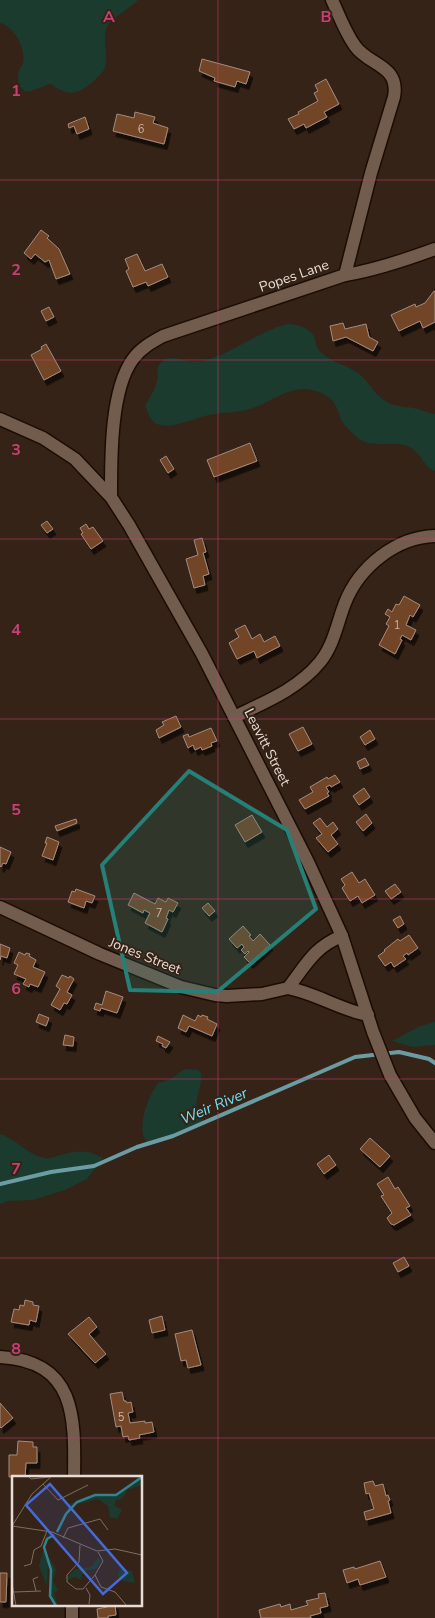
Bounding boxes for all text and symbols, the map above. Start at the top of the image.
text: A [103,6,115,28]
text: B [320,6,332,28]
text: 1 [11,80,21,102]
house number: 6 [138,122,145,137]
street label: Popes Lane [257,255,331,297]
text: 2 [11,259,21,281]
text: 3 [11,439,21,461]
house number: 1 [394,618,400,633]
text: 4 [11,619,21,641]
street label: Leavitt Street [239,705,295,789]
text: 5 [11,799,21,821]
house number: 7 [156,906,162,921]
street label: Jones Street [105,933,184,979]
text: 6 [11,978,21,1000]
water label: Weir River [178,1083,251,1129]
text: 7 [11,1158,21,1180]
text: 8 [11,1338,21,1360]
house number: 5 [118,1410,125,1425]
inset map [12,1476,142,1606]

